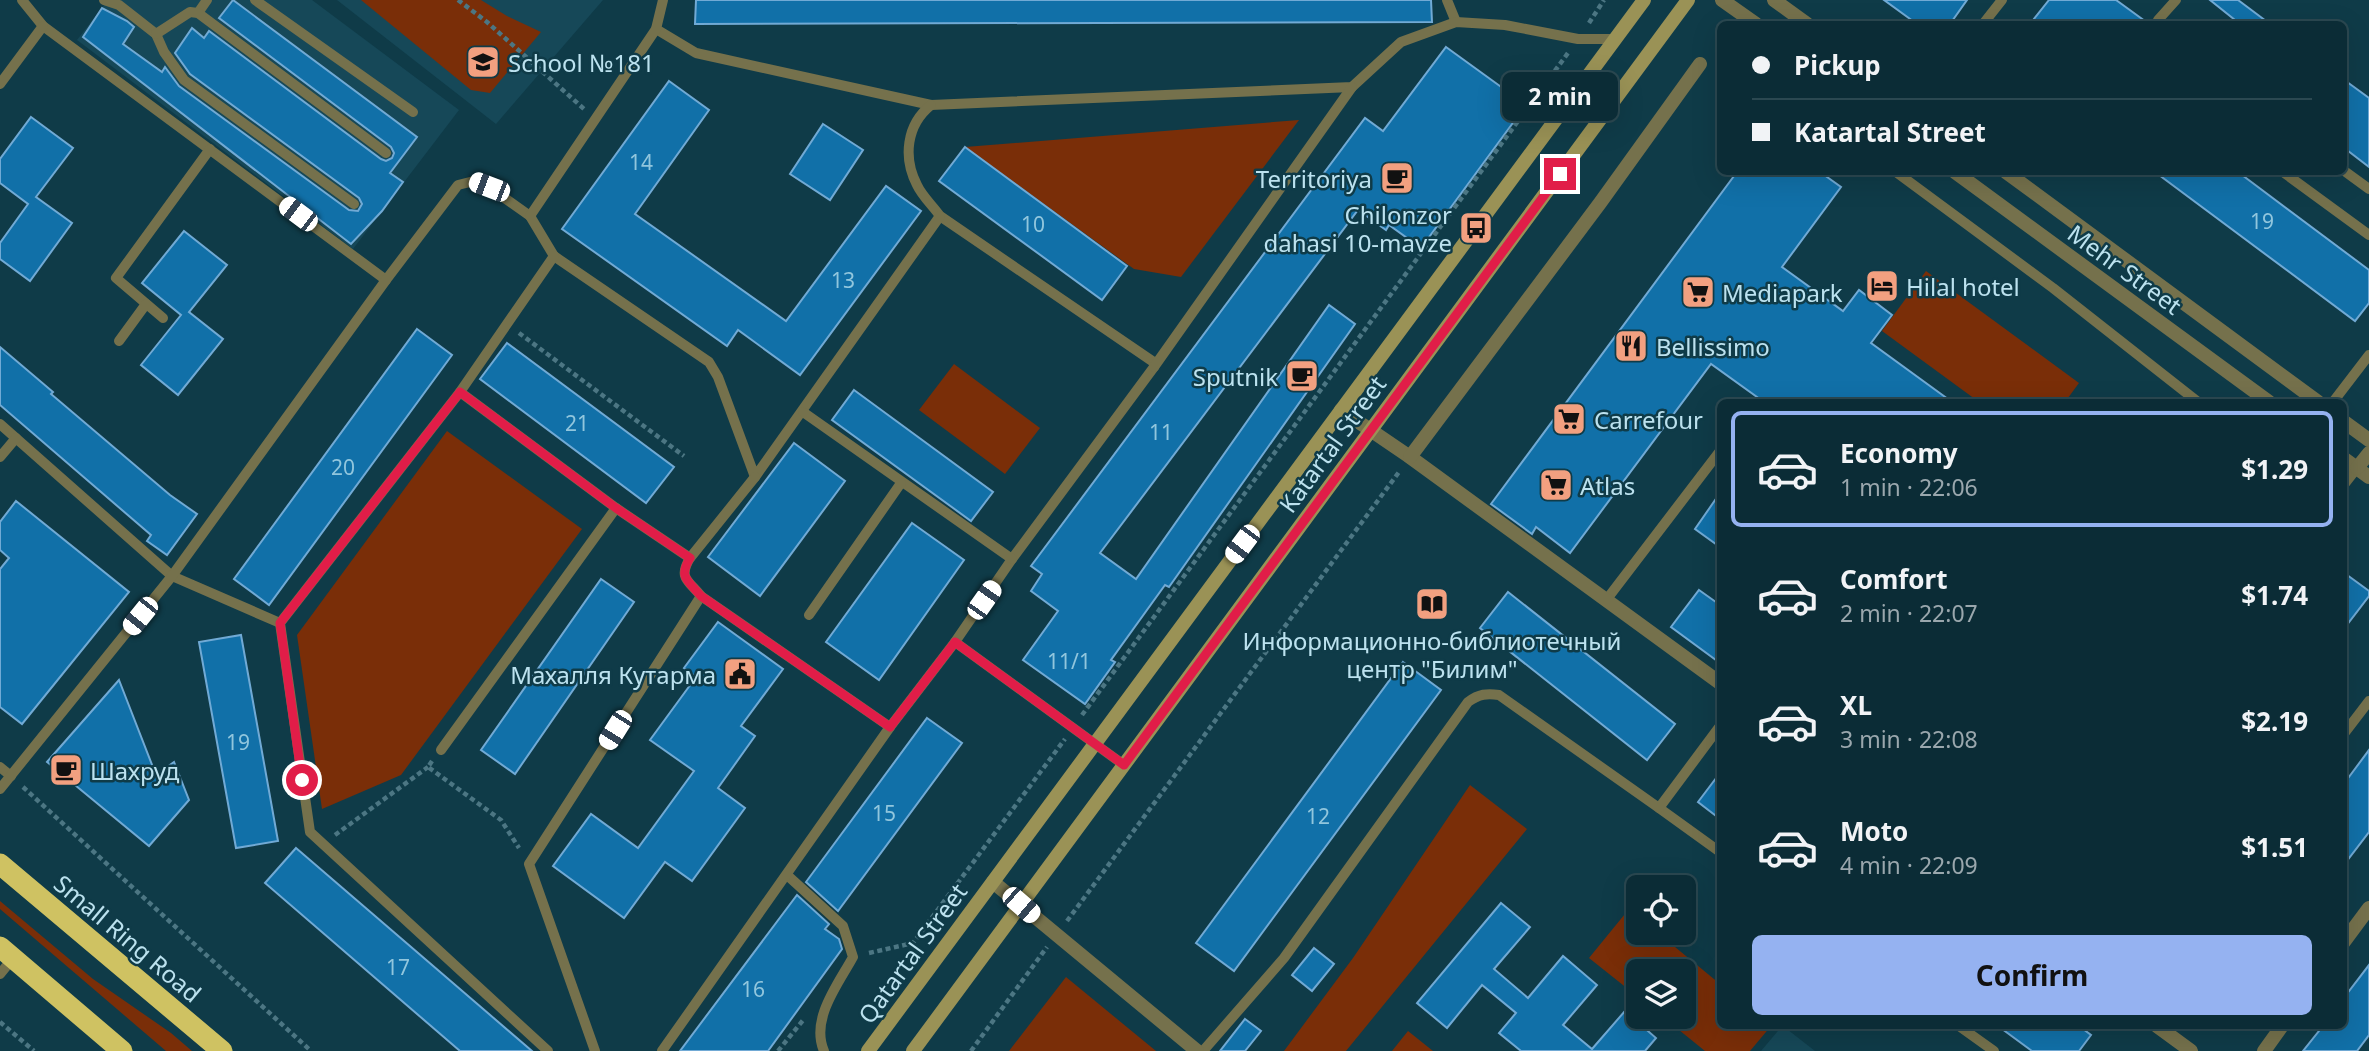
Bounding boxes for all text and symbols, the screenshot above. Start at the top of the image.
school or university icon: School №181 [464,43,502,81]
place label: School №181 [508,46,655,79]
text: Pickup [1794,47,1881,83]
callout: 2 min [1502,72,1618,122]
text: 2 min [1528,80,1592,112]
text: Katartal Street [1794,114,1986,150]
house number: 14 [629,148,653,176]
route end [1544,158,1576,190]
cafe icon: Territoriya [1378,159,1416,197]
place label: Territoriya [1256,162,1372,195]
car [466,170,513,204]
car [275,193,322,235]
place label: Chilonzor dahasi 10-mavze [1263,198,1452,259]
house number: 19 [2250,207,2274,235]
bus stop icon: Chilonzor dahasi 10-mavze [1457,209,1495,247]
house number: 10 [1021,210,1045,238]
street label: Mehr Street [2061,216,2189,322]
house number: 13 [831,266,855,294]
hotel icon: Hilal hotel [1863,267,1901,305]
place label: Hilal hotel [1906,270,2020,303]
supermarket icon: Mediapark [1679,273,1717,311]
place label: Mediapark [1722,276,1843,309]
restaurant icon: Bellissimo [1612,327,1650,365]
place label: Bellissimo [1656,330,1770,363]
cafe icon: Sputnik [1283,357,1321,395]
place label: Sputnik [1193,360,1278,393]
street label: Katartal Street [1271,369,1393,519]
supermarket icon: Carrefour [1550,400,1588,438]
place label: Carrefour [1594,403,1703,436]
house number: 21 [565,409,589,437]
house number: 11 [1149,418,1173,446]
text: Economy [1840,435,1958,471]
icon: car [1756,438,1819,501]
text: $1.29 [2241,451,2308,487]
house number: 20 [331,453,355,481]
supermarket icon: Atlas [1537,466,1575,504]
place label: Atlas [1580,469,1635,502]
text: 1 min · 22:06 [1840,471,1978,503]
car [1221,521,1264,567]
text: Comfort [1840,561,1948,597]
icon: car [1756,564,1819,627]
car [964,577,1005,623]
text: $1.74 [2241,577,2308,613]
library icon: Информационно-библиотечный центр "Билим" [1413,585,1451,623]
car [119,593,162,639]
text: 2 min · 22:07 [1840,597,1978,629]
place label: Информационно-библиотечный центр "Билим" [1243,624,1621,685]
house number: 11/1 [1047,647,1091,675]
public building icon: Махалля Кутарма [721,655,759,693]
place label: Махалля Кутарма [510,658,716,691]
text: XL [1840,687,1872,723]
icon: car [1756,690,1819,753]
text: $2.19 [2241,703,2308,739]
car [595,707,636,753]
text: 3 min · 22:08 [1840,723,1978,755]
house number: 19 [226,728,250,756]
cafe icon: Шахруд [47,751,85,789]
place label: Шахруд [90,754,180,787]
route start [286,764,318,796]
house number: 15 [872,799,896,827]
house number: 12 [1306,802,1330,830]
text: Moto [1840,813,1908,849]
icon: car [1756,816,1819,879]
text: $1.51 [2241,829,2308,865]
text: 4 min · 22:09 [1840,849,1978,881]
street label: Small Ring Road [48,867,208,1009]
map controls [1626,875,1696,1029]
button: locate [1626,875,1696,945]
street label: Qatartal Street [850,876,974,1030]
car [999,883,1044,927]
button: Confirm [1752,935,2312,1015]
house number: 17 [386,953,410,981]
button: layers [1626,959,1696,1029]
house number: 16 [741,975,765,1003]

